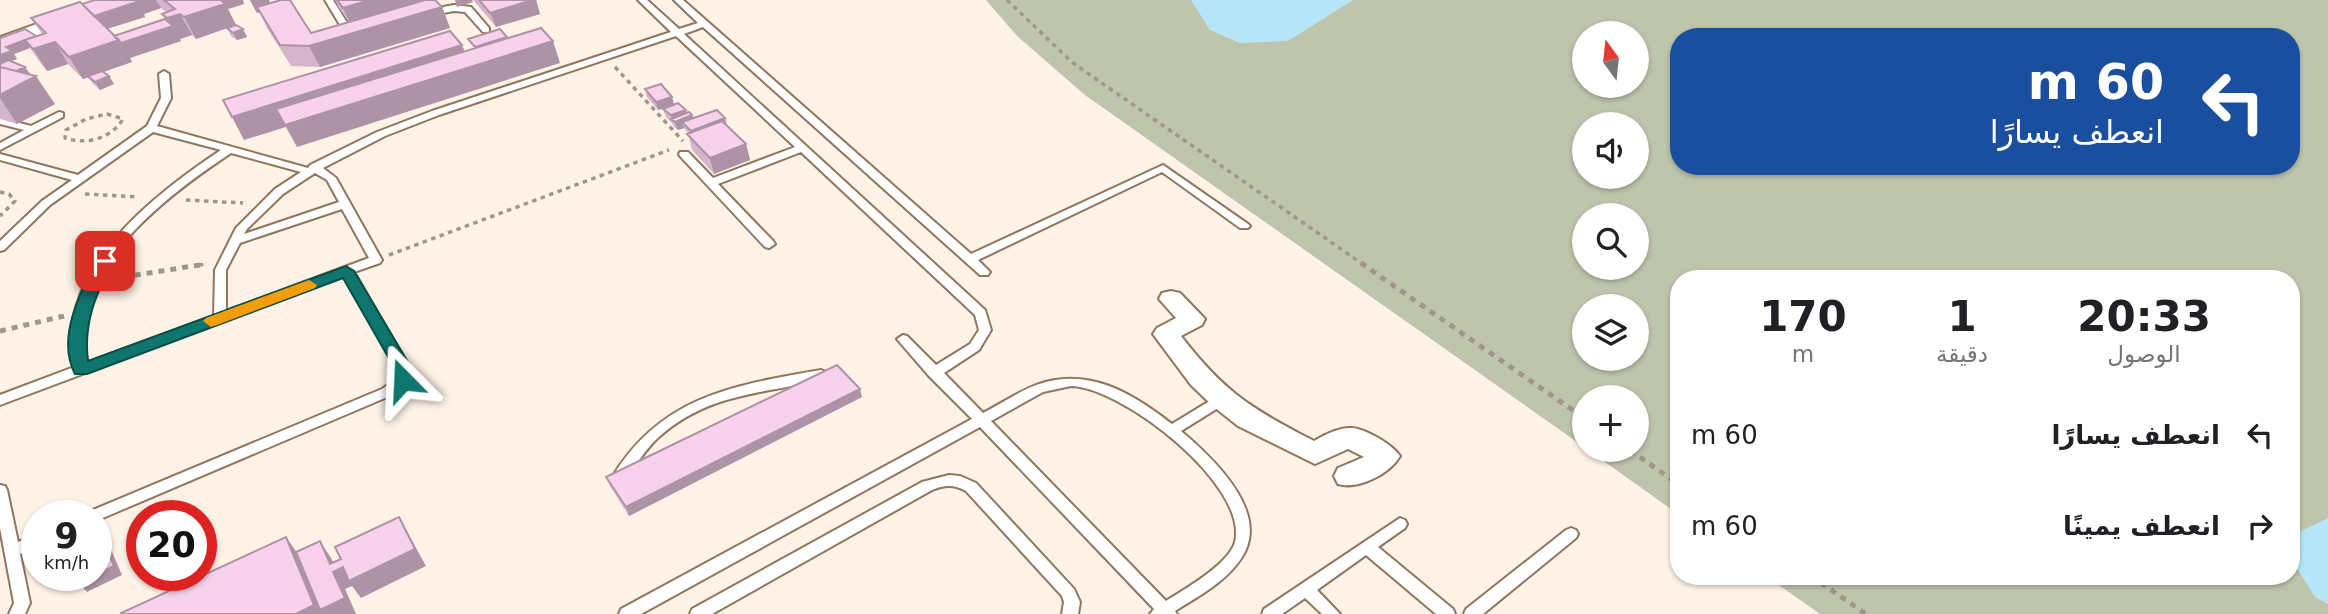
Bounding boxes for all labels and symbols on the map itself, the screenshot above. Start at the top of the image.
north arrow [1572,21,1648,98]
pin [75,231,135,291]
position arrow [366,343,440,417]
speed limit sign: 20 [126,500,217,591]

